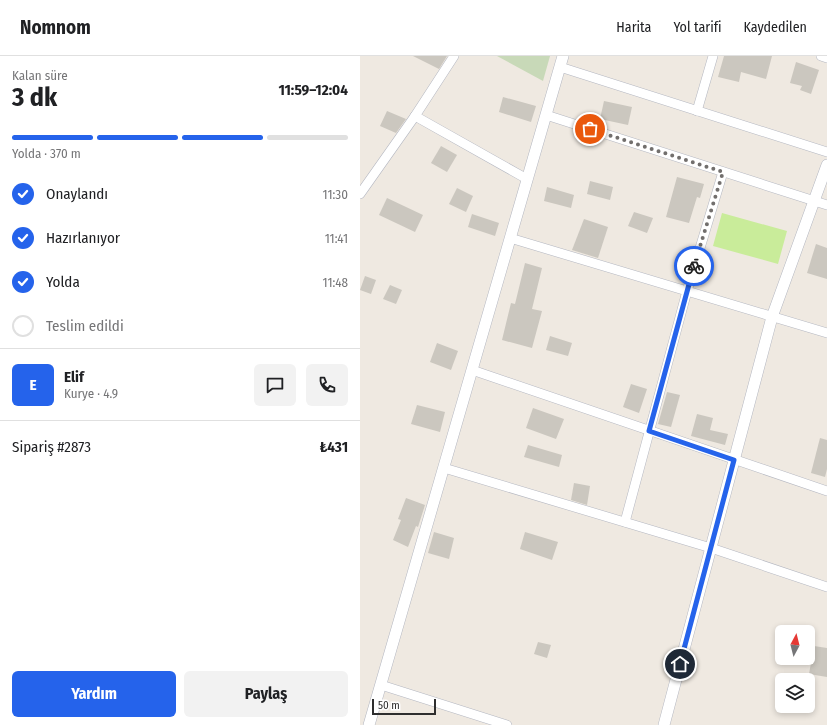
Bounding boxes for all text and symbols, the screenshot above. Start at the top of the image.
text: Nomnom [20,16,91,39]
text: Harita [616,19,651,36]
text: Yol tarifi [673,19,721,36]
text: Kaydedilen [743,19,807,36]
text: Kalan süre [12,68,68,83]
text: 11:59–12:04 [278,81,348,99]
text: 3 dk [12,82,57,113]
pin [573,112,607,146]
icon: bag [579,118,601,140]
text: Yolda · 370 m [12,146,81,161]
icon: check [12,183,34,205]
text: Onaylandı [46,185,108,203]
text: 11:30 [323,187,348,202]
icon: check [12,227,34,249]
text: Hazırlanıyor [46,229,120,247]
text: 11:41 [325,231,348,246]
courier [674,246,714,286]
icon: bike [683,255,705,277]
icon: check [12,271,34,293]
text: Yolda [46,273,80,291]
text: 11:48 [323,275,348,290]
text: Teslim edildi [46,317,124,335]
button: chat [254,364,296,406]
button: phone [306,364,348,406]
text: Elif [64,368,84,386]
text: E [29,376,37,394]
text: Kurye · 4.9 [64,386,118,401]
text: Sipariş #2873 [12,438,91,456]
text: ₺431 [320,438,348,456]
north arrow [775,625,815,665]
map controls [775,625,815,713]
pin [663,647,697,681]
icon: home [669,653,691,675]
button: Yardım [12,671,176,717]
button: Paylaş [184,671,348,717]
button: layers [775,673,815,713]
scale bar [372,697,436,716]
text: 50 m [378,699,400,712]

